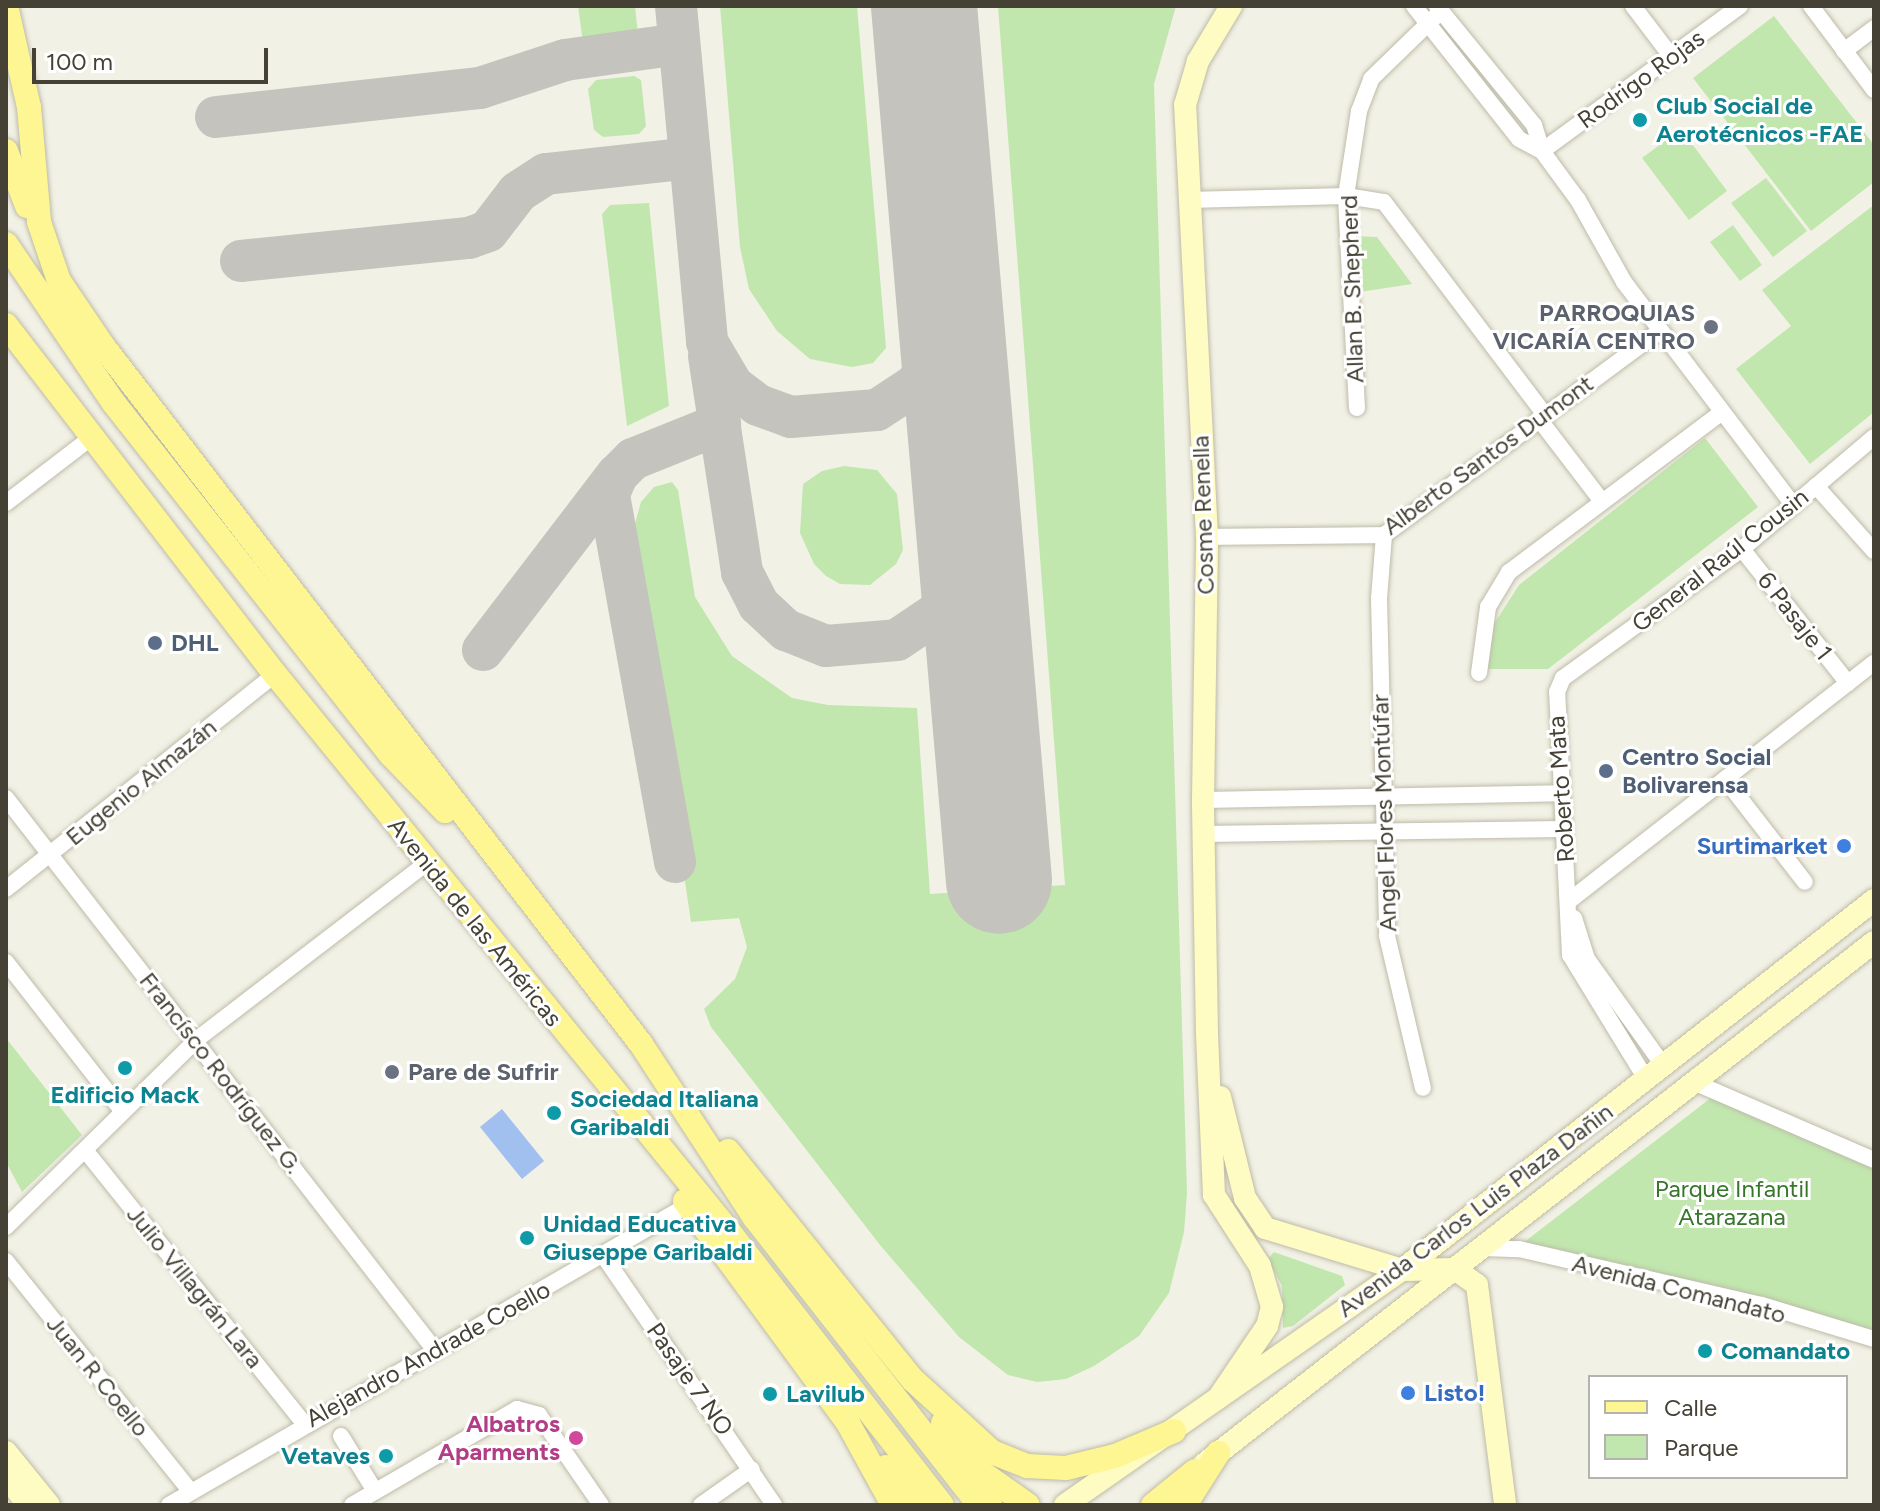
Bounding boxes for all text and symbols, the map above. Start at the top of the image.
street label: Rodrigo Rojas [1572,23,1710,135]
scale bar [36,32,272,82]
text: 100 m [46,47,113,76]
place label: Club Social de Aerotécnicos -FAE [1656,92,1863,148]
marker: Club Social de Aerotécnicos -FAE [1631,111,1649,129]
street label: Allan B. Shepherd [1334,195,1370,383]
place label: PARROQUIAS VICARÍA CENTRO [1492,299,1695,355]
marker: PARROQUIAS VICARÍA CENTRO [1702,318,1720,336]
street label: Alberto Santos Dumont [1377,369,1599,541]
street label: Cosme Renella [1186,435,1220,595]
street label: General Raúl Cousin [1626,482,1814,638]
street label: 6 Pasaje 1 [1752,566,1838,666]
place label: DHL [171,629,219,657]
marker: DHL [146,634,164,652]
street label: Angel Flores Montúfar [1365,694,1403,932]
street label: Eugenio Almazán [60,713,222,851]
street label: Roberto Mata [1542,715,1580,863]
place label: Centro Social Bolivarensa [1622,743,1771,799]
marker: Centro Social Bolivarensa [1597,762,1615,780]
street label: Avenida de las Américas [382,812,568,1032]
place label: Surtimarket [1697,832,1828,860]
marker: Surtimarket [1835,837,1853,855]
street label: Francísco Rodríguez G. [134,967,308,1179]
place label: Pare de Sufrir [408,1058,559,1086]
marker: Edificio Mack [116,1059,134,1077]
marker: Pare de Sufrir [383,1063,401,1081]
place label: Edificio Mack [51,1081,199,1109]
place label: Sociedad Italiana Garibaldi [570,1085,759,1141]
street label: Avenida Carlos Luis Plaza Dañin [1332,1097,1618,1323]
marker: Sociedad Italiana Garibaldi [545,1104,563,1122]
park label: Parque Infantil Atarazana [1655,1175,1809,1231]
street label: Julio Villagrán Lara [121,1200,269,1374]
place label: Unidad Educativa Giuseppe Garibaldi [543,1210,753,1266]
marker: Unidad Educativa Giuseppe Garibaldi [518,1229,536,1247]
street label: Avenida Comandato [1569,1249,1789,1329]
street label: Alejandro Andrade Coello [301,1275,555,1433]
street label: Juan R Coello [41,1310,155,1442]
street label: Pasaje 7 NO [641,1317,739,1441]
place label: Comandato [1721,1337,1850,1365]
marker: Comandato [1696,1342,1714,1360]
legend [1588,1375,1848,1479]
place label: Listo! [1424,1379,1485,1407]
place label: Lavilub [786,1380,865,1408]
marker: Listo! [1399,1384,1417,1402]
marker: Lavilub [761,1385,779,1403]
text: Calle [1664,1393,1717,1422]
place label: Albatros Aparments [438,1410,560,1466]
marker: Albatros Aparments [567,1429,585,1447]
text: Parque [1664,1433,1738,1462]
place label: Vetaves [281,1442,370,1470]
marker: Vetaves [377,1447,395,1465]

